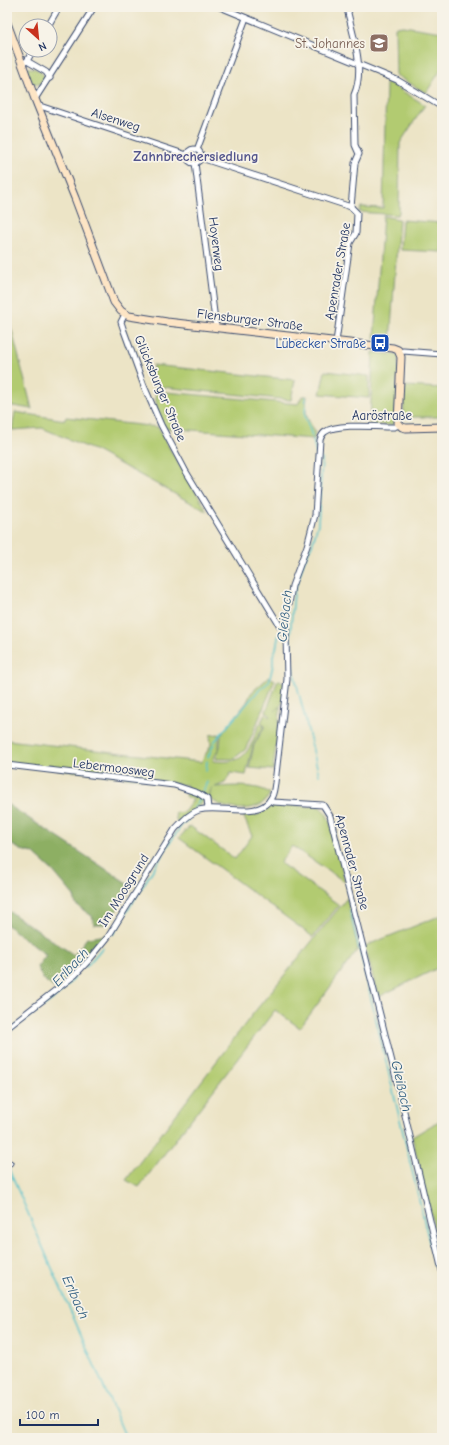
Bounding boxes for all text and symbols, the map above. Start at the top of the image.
north arrow [18,18,58,58]
school or university icon: St. Johannes [368,32,390,54]
place label: St. Johannes [295,36,365,51]
text: N [36,39,48,54]
street label: Alsenweg [90,105,142,134]
district label: Zahnbrechersiedlung [133,148,259,165]
street label: Hoyerweg [206,216,227,272]
street label: Apenrader Straße [322,221,354,321]
street label: Flensburger Straße [196,306,304,333]
bus stop icon: Lübecker Straße [369,332,391,354]
street label: Glücksburger Straße [131,333,190,444]
place label: Lübecker Straße [275,336,366,351]
street label: Aaröstraße [352,408,412,423]
water label: Gleißach [273,589,296,643]
street label: Lebermoosweg [72,755,156,780]
street label: Apenrader Straße [333,813,373,912]
street label: Im Moosgrund [95,851,152,929]
water label: Erlbach [48,945,92,990]
water label: Gleißach [387,1059,416,1113]
water label: Erlbach [58,1273,93,1322]
scale bar [20,1401,98,1427]
text: 100 m [26,1408,59,1422]

